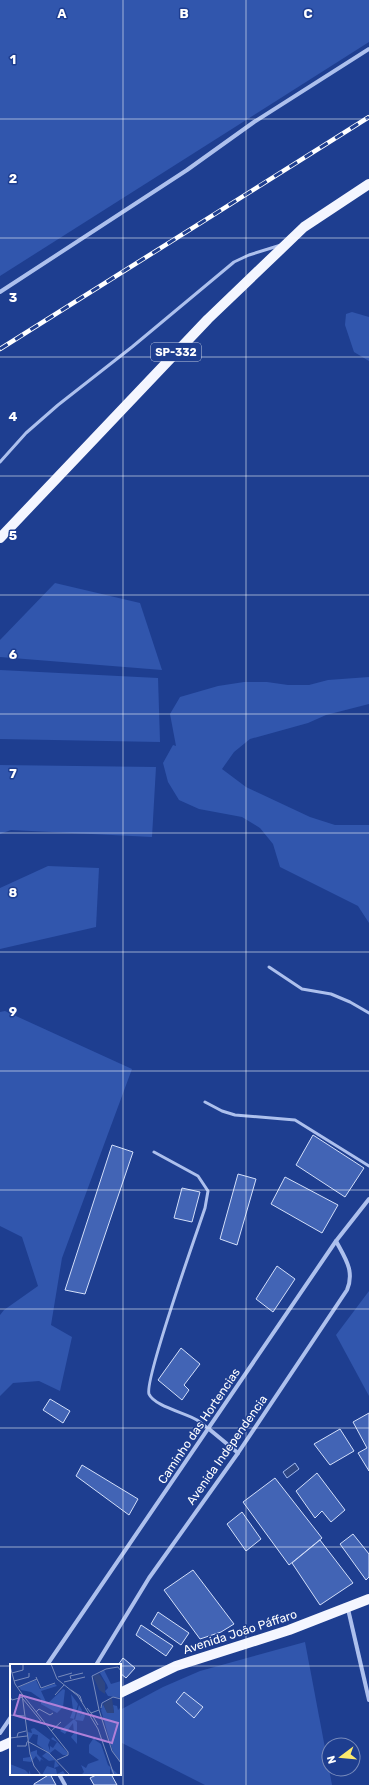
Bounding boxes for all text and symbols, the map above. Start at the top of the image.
text: A [57,6,67,21]
text: B [179,6,189,21]
text: C [303,6,313,21]
text: 1 [10,52,16,67]
text: 2 [9,171,17,186]
text: 3 [9,290,18,305]
road number: SP-332 [151,343,201,361]
text: 4 [9,409,18,424]
text: 5 [9,528,17,543]
text: 6 [9,647,18,662]
text: 7 [9,766,17,781]
text: 8 [9,885,18,900]
text: 9 [9,1004,17,1019]
street label: Caminho das Hortencias [155,1366,243,1486]
street label: Avenida Independencia [184,1393,270,1507]
street label: Avenida João Páffaro [181,1607,299,1657]
inset map [10,1664,121,1775]
north arrow [321,1737,361,1777]
text: N [325,1754,339,1765]

